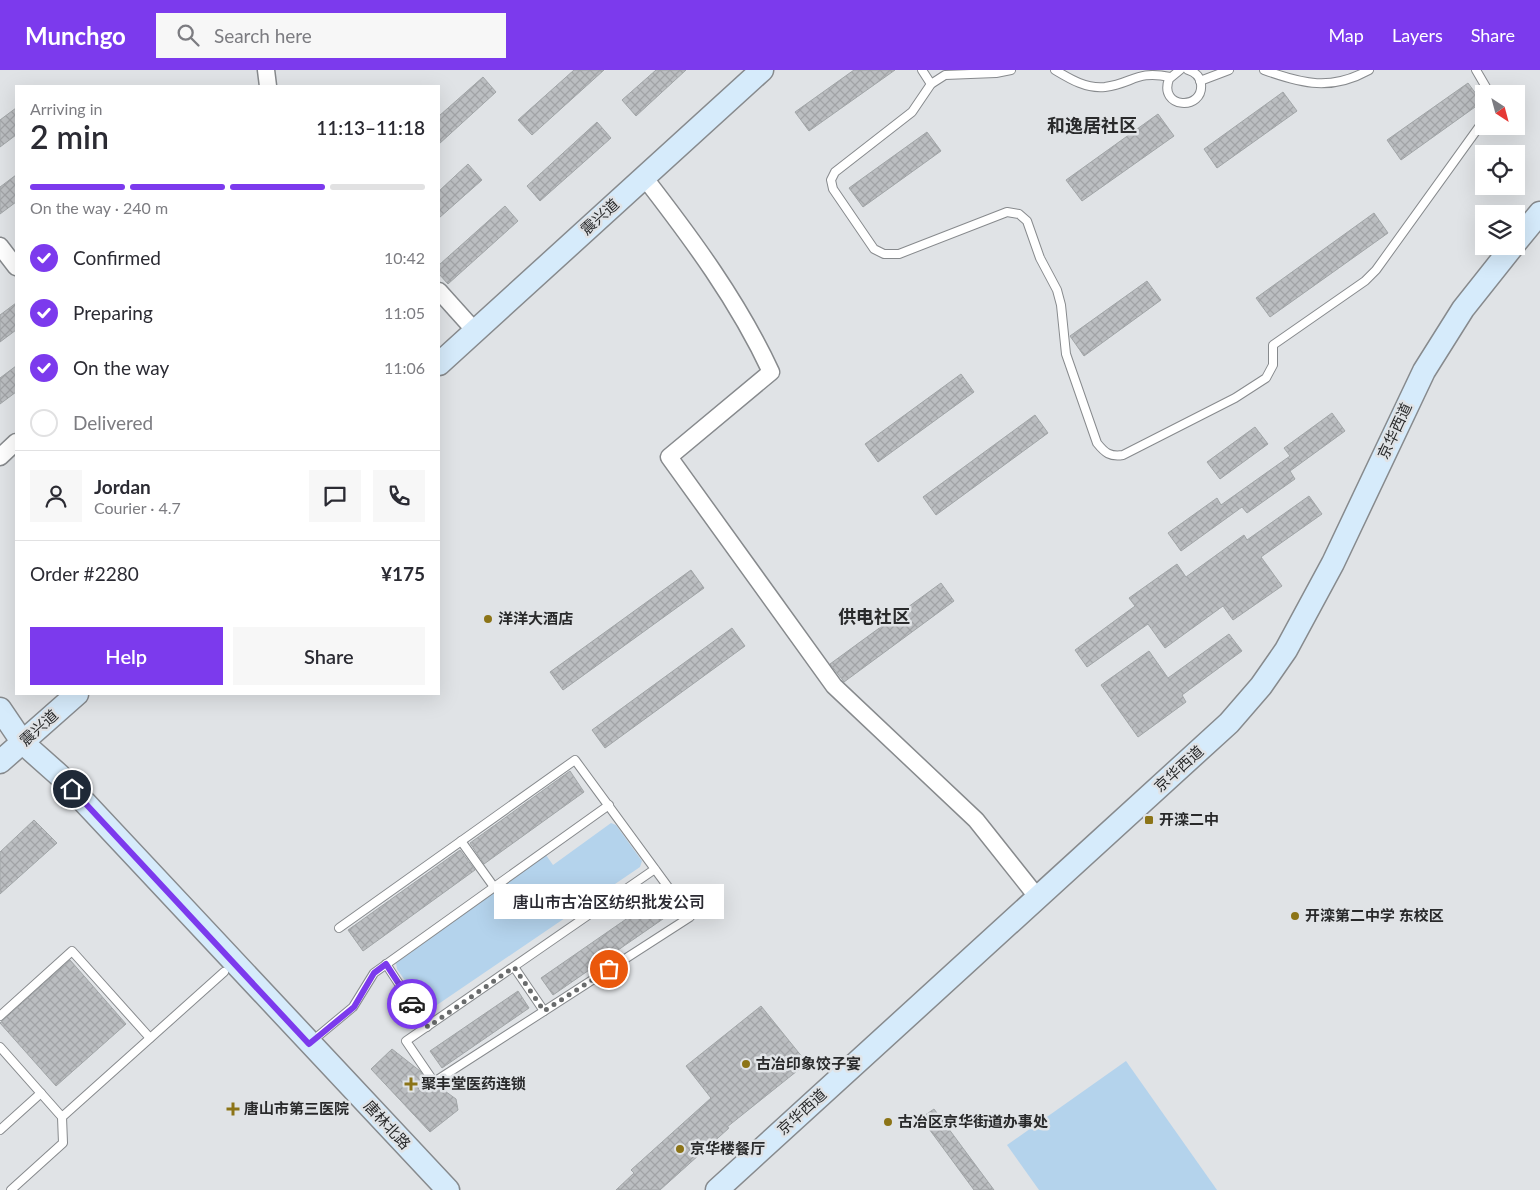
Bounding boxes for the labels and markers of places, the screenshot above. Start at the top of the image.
place label: 洋洋大酒店 [498,609,573,627]
marker: 洋洋大酒店 [482,613,494,625]
pin [51,768,93,810]
place label: 开滦二中 [1159,810,1219,828]
marker: 开滦二中 [1143,814,1155,826]
callout: 唐山市古冶区纺织批发公司 [494,884,724,919]
place label: 开滦第二中学 东校区 [1305,906,1444,924]
marker: 开滦第二中学 东校区 [1289,910,1301,922]
pin [588,948,630,990]
place label: 古冶印象饺子宴 [756,1054,861,1072]
marker: 古冶印象饺子宴 [740,1058,752,1070]
place label: 聚丰堂医药连锁 [421,1074,526,1092]
marker: 聚丰堂医药连锁 [405,1078,417,1090]
place label: 唐山市第三医院 [244,1099,349,1117]
marker: 唐山市第三医院 [226,1102,240,1116]
place label: 古冶区京华街道办事处 [898,1112,1048,1130]
marker: 古冶区京华街道办事处 [882,1116,894,1128]
place label: 京华楼餐厅 [690,1139,765,1157]
marker: 京华楼餐厅 [674,1143,686,1155]

